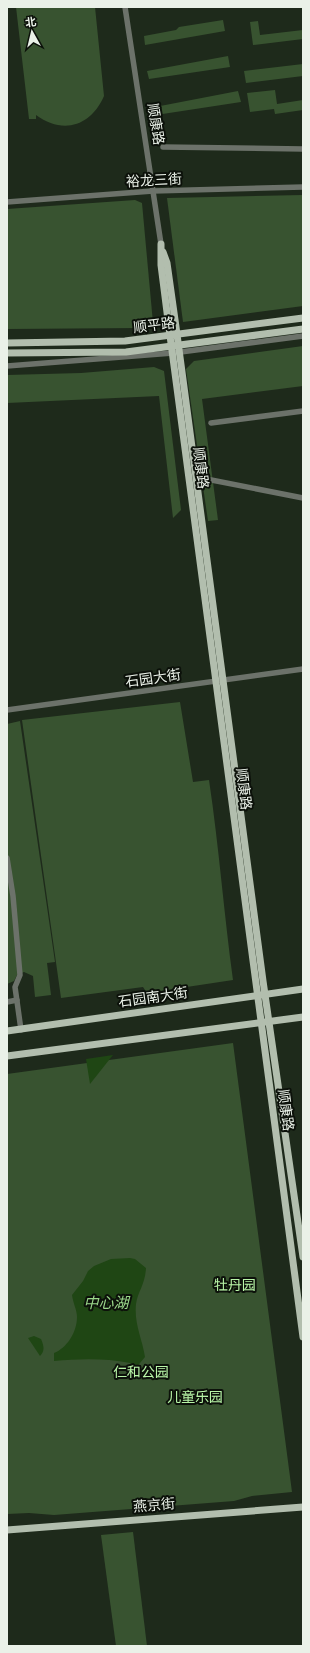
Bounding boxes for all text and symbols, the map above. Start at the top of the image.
north arrow [12,12,52,52]
text: 北 [24,15,37,29]
street label: 顺康路 [145,102,167,146]
street label: 裕龙三街 [126,171,182,189]
street label: 顺平路 [132,315,176,335]
street label: 顺康路 [191,446,211,490]
street label: 石园大街 [124,666,182,690]
street label: 顺康路 [234,767,254,811]
street label: 石园南大街 [117,984,189,1010]
street label: 顺康路 [275,1088,297,1132]
park label: 牡丹园 [214,1277,256,1293]
water label: 中心湖 [83,1294,130,1311]
park label: 仁和公园 [113,1364,169,1380]
park label: 儿童乐园 [167,1389,223,1405]
street label: 燕京街 [132,1495,176,1515]

